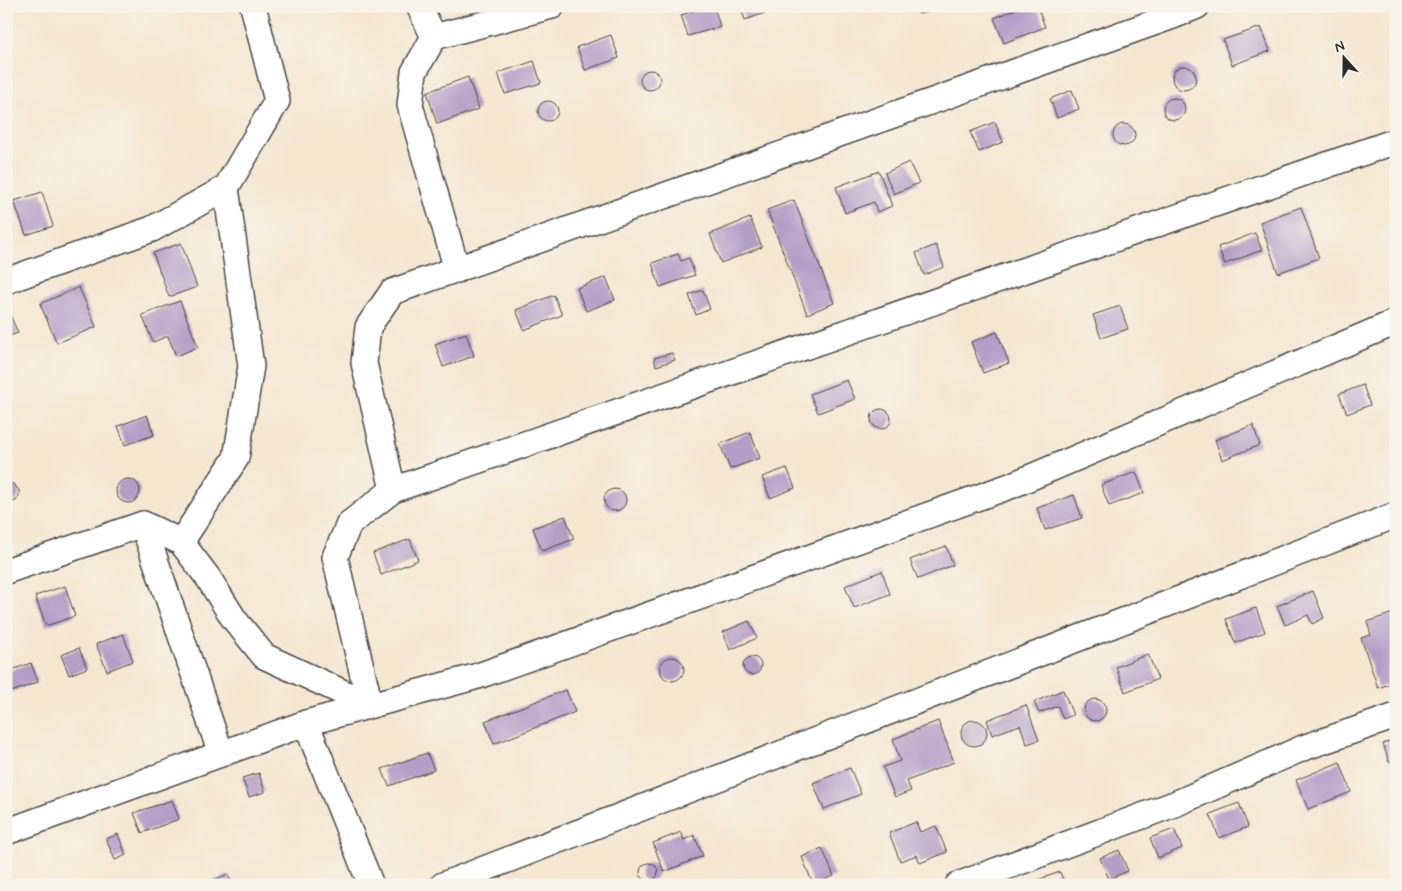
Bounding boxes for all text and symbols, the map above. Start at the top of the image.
north arrow [1320,32,1370,82]
text: N [1332,37,1347,57]

